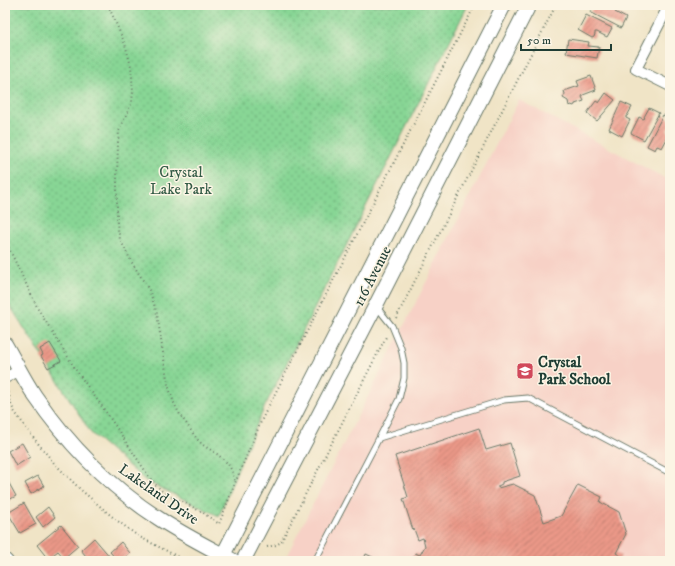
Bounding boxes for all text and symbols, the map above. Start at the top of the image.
scale bar [521,26,611,52]
text: 50 m [527,33,551,48]
park label: Crystal Lake Park [150,163,213,199]
street label: 116 Avenue [349,243,396,310]
place label: Crystal Park School [538,353,611,389]
school or university icon: Crystal Park School [515,361,535,381]
street label: Lakeland Drive [115,460,202,529]

